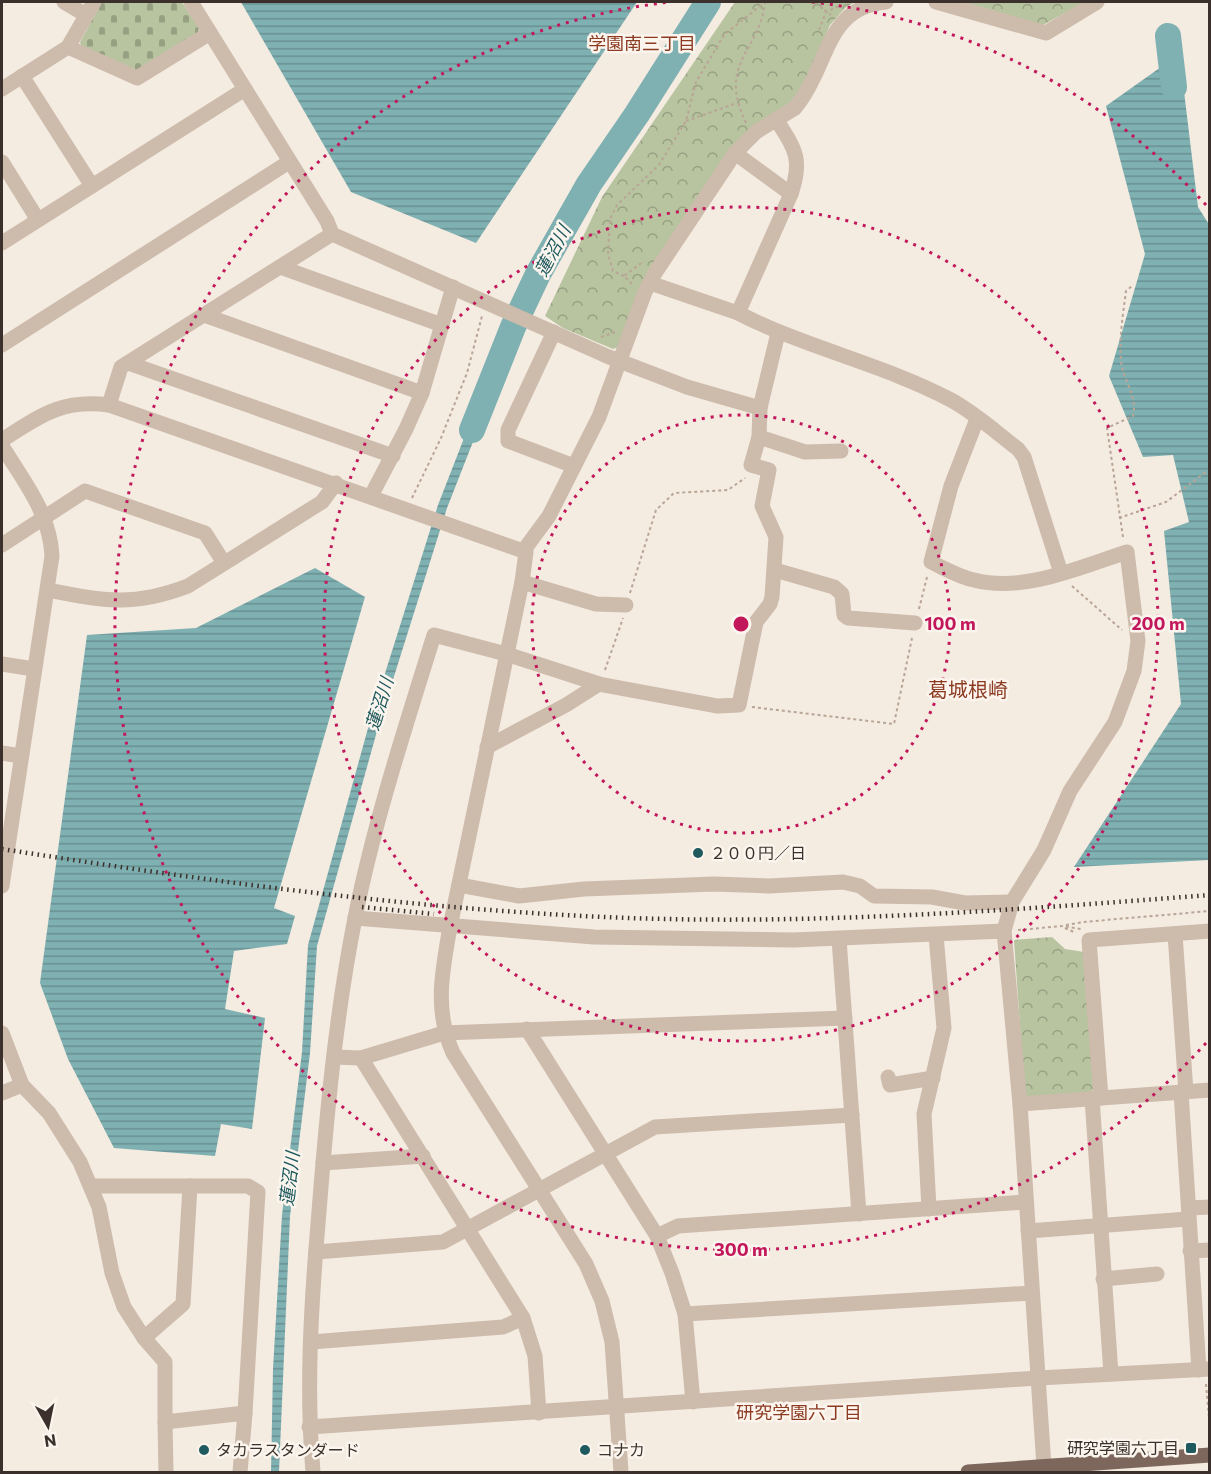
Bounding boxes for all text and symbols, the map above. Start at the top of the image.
district label: 学園南三丁目 [588,32,696,54]
water label: 蓮沼川 [530,220,575,280]
text: 100 m [924,612,976,634]
text: 200 m [1131,612,1185,634]
centre of rings [731,614,751,634]
water label: 蓮沼川 [361,673,398,733]
district label: 葛城根崎 [928,677,1008,701]
place label: ２００円／日 [710,843,806,862]
marker: ２００円／日 [691,846,705,860]
water label: 蓮沼川 [275,1149,303,1207]
text: 300 m [714,1238,768,1260]
north arrow [18,1396,78,1456]
district label: 研究学園六丁目 [736,1401,862,1423]
text: N [43,1431,58,1452]
place label: 研究学園六丁目 [1067,1438,1179,1457]
place label: タカラスタンダード [216,1440,360,1459]
place label: コナカ [597,1440,645,1459]
marker: 研究学園六丁目 [1184,1441,1198,1455]
marker: タカラスタンダード [197,1443,211,1457]
marker: コナカ [578,1443,592,1457]

